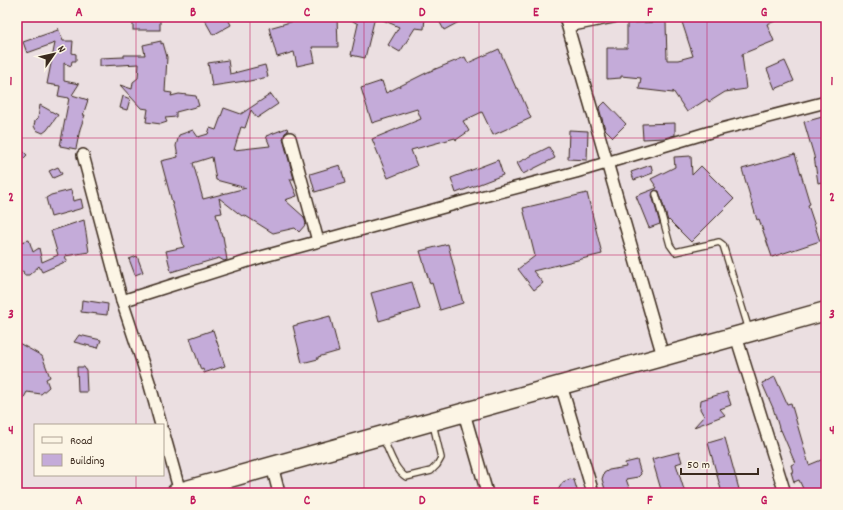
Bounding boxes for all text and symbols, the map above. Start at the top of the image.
text: A [75,4,83,23]
text: B [190,4,196,23]
text: C [304,4,311,23]
text: D [419,4,426,23]
text: E [533,4,540,23]
text: F [647,4,653,23]
text: G [761,4,768,23]
north arrow [34,34,74,74]
text: N [52,43,69,57]
text: 1 [10,73,13,92]
text: 1 [831,73,834,92]
text: 2 [8,189,14,208]
text: 2 [829,189,835,208]
text: 3 [8,306,14,325]
text: 3 [829,306,835,325]
text: 4 [8,422,14,441]
text: 4 [829,422,835,441]
legend [34,424,164,476]
text: Road [70,433,92,450]
scale bar [681,450,758,476]
text: Building [70,453,105,470]
text: 50 m [687,457,710,474]
text: A [75,492,83,510]
text: B [190,492,196,510]
text: C [304,492,311,510]
text: D [419,492,426,510]
text: E [533,492,540,510]
text: F [647,492,653,510]
text: G [761,492,768,510]

